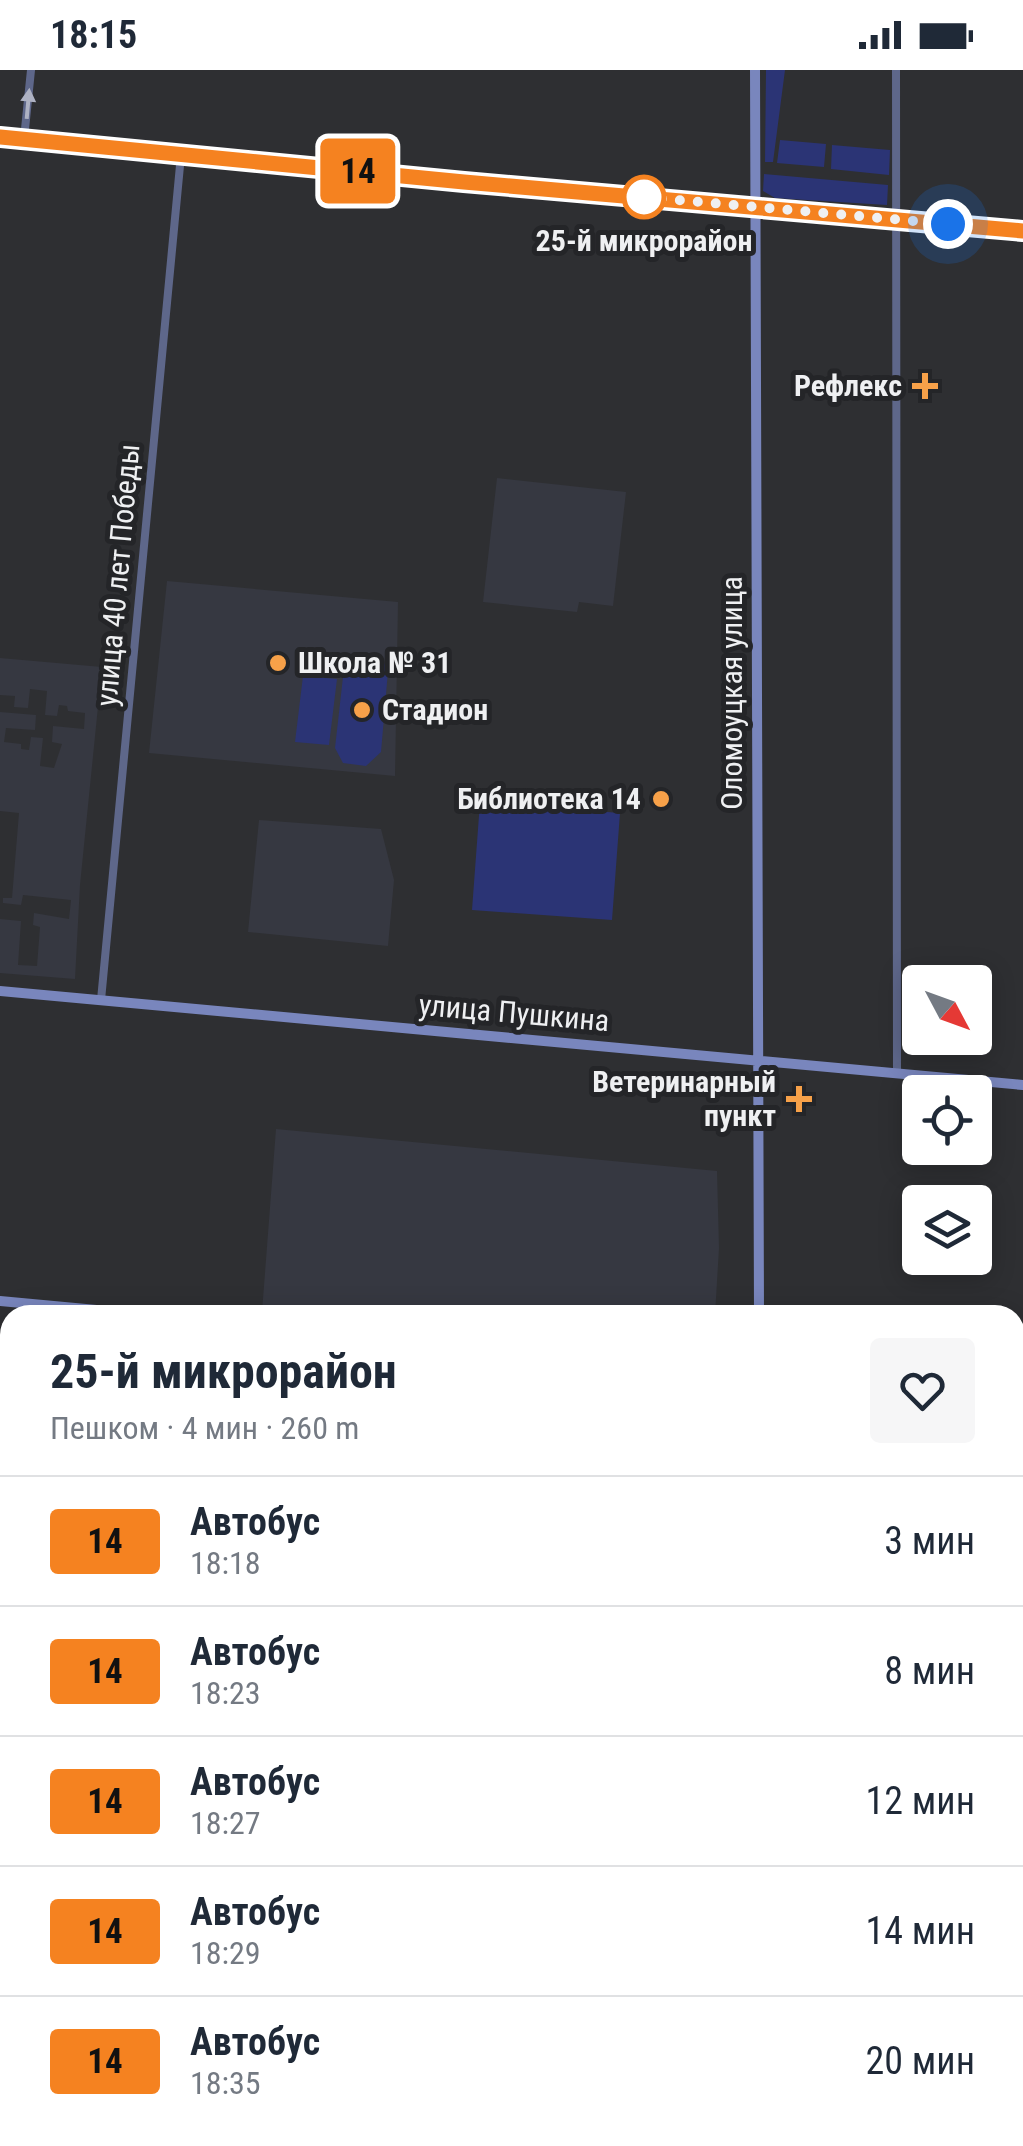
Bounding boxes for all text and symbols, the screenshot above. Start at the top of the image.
text: 18:15 [50,13,137,57]
one-way arrow [20,88,36,120]
line badge: 14 [313,138,403,204]
text: 14 [340,151,376,192]
marker: 25-й микрорайон [623,176,665,218]
your location [923,199,973,249]
place label: 25-й микрорайон [536,223,752,258]
place label: Рефлекс [794,368,902,403]
marker: Рефлекс [912,373,938,399]
street label: улица 40 лет Победы [89,442,146,708]
street label: Оломоуцкая улица [714,576,749,810]
place label: Школа № 31 [298,645,451,680]
marker: Школа № 31 [267,652,289,674]
place label: Стадион [382,692,488,727]
marker: Стадион [351,699,373,721]
place label: Библиотека 14 [457,781,641,816]
marker: Библиотека 14 [650,788,672,810]
north arrow [902,965,992,1055]
map controls [902,965,992,1275]
street label: улица Пушкина [417,987,611,1038]
place label: Ветеринарный пункт [592,1064,776,1133]
button: locate [902,1075,992,1165]
marker: Ветеринарный пункт [786,1086,812,1112]
button: layers [902,1185,992,1275]
button: heart [870,1338,975,1443]
text: 25-й микрорайон [50,1343,397,1400]
text: Пешком · 4 мин · 260 m [50,1409,359,1447]
text: Автобус [190,1500,320,1544]
text: 3 мин [884,1519,975,1563]
text: 14 [87,1521,123,1562]
text: 18:18 [190,1544,261,1582]
text: Автобус [190,1630,320,1674]
text: 8 мин [884,1649,975,1693]
text: 14 [87,1651,123,1692]
text: 18:23 [190,1674,261,1712]
text: Автобус [190,1760,320,1804]
text: 12 мин [866,1779,975,1823]
text: 14 [87,1781,123,1822]
text: 18:27 [190,1804,261,1842]
text: Автобус [190,1890,320,1934]
text: 14 мин [866,1909,975,1953]
text: 14 [87,1911,123,1952]
text: 18:29 [190,1934,261,1972]
text: Автобус [190,2020,320,2064]
text: 20 мин [866,2039,975,2083]
text: 14 [87,2041,123,2082]
text: 18:35 [190,2064,261,2102]

